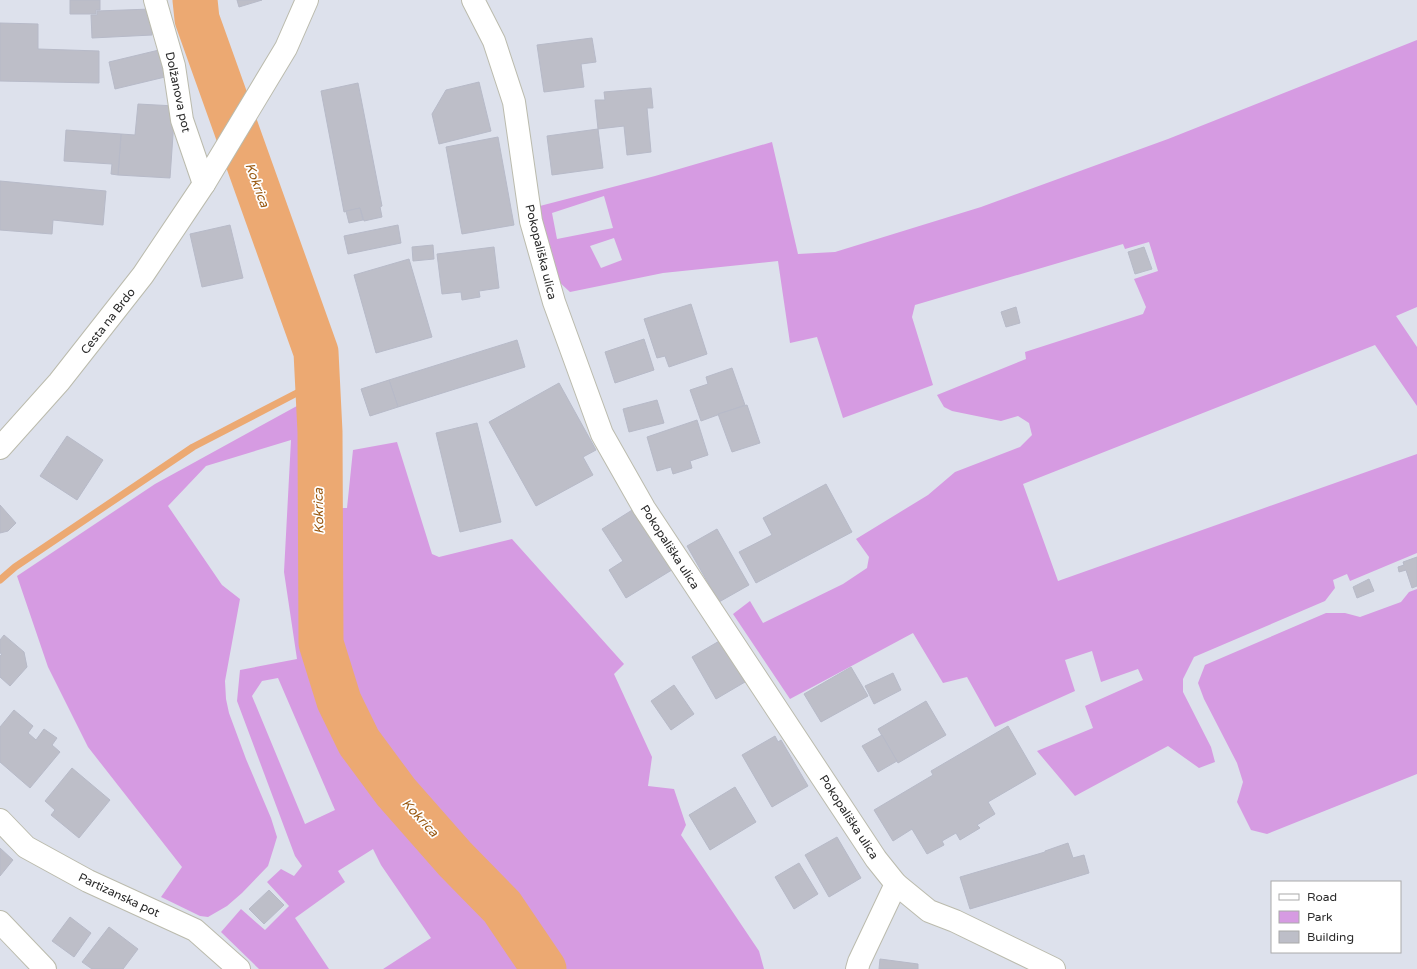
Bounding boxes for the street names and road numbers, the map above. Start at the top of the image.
street label: Dolžanova pot [163,51,193,134]
street label: Pokopališka ulica [522,203,560,301]
street label: Cesta na Brdo [78,285,138,357]
street label: Pokopališka ulica [638,502,702,592]
street label: Pokopališka ulica [817,772,881,862]
street label: Partizanska pot [76,870,162,920]

